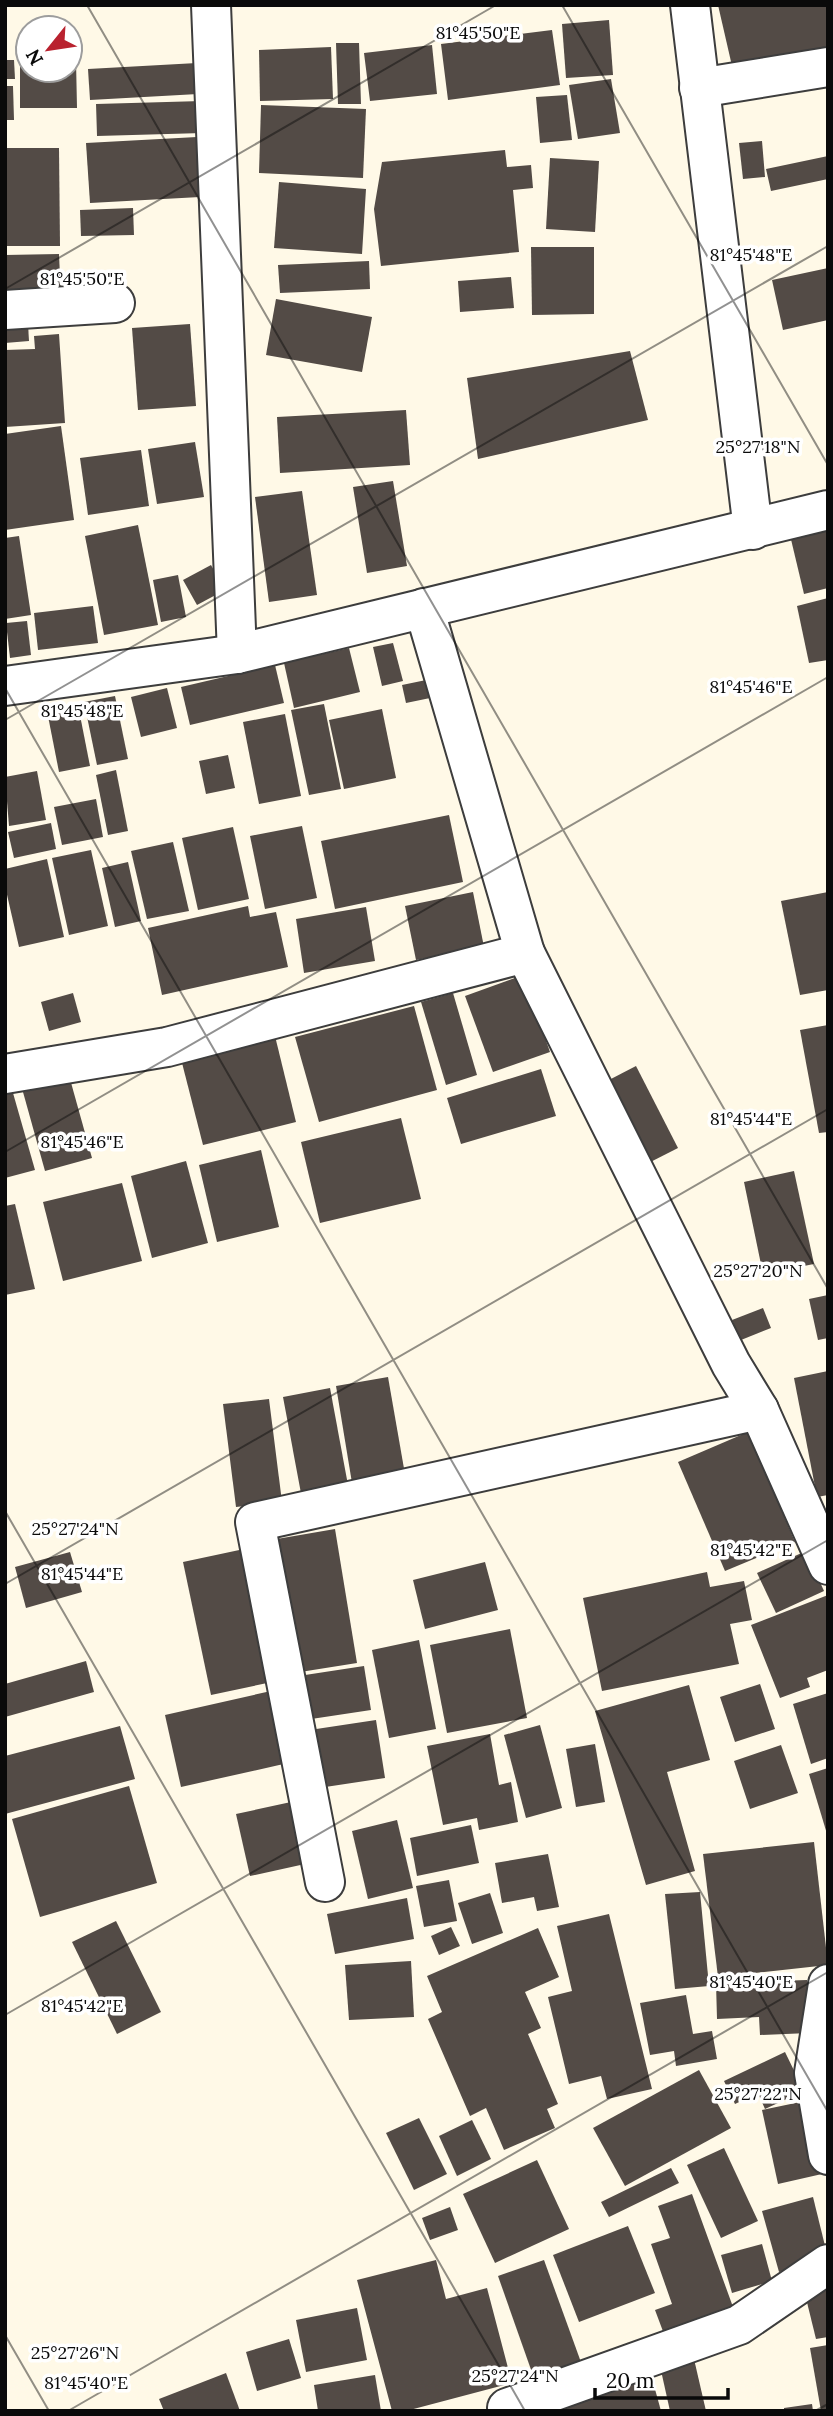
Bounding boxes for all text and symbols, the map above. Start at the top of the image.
north arrow [14,14,84,84]
text: 81°45'50"E [435,21,521,44]
text: N [20,45,48,70]
text: 81°45'48"E [709,243,793,266]
text: 81°45'50"E [39,267,125,290]
text: 25°27'18"N [715,435,801,458]
text: 81°45'46"E [709,675,793,698]
text: 81°45'48"E [40,699,124,722]
text: 81°45'44"E [710,1107,792,1130]
text: 81°45'46"E [40,1130,124,1153]
text: 25°27'20"N [713,1259,803,1282]
text: 25°27'24"N [31,1517,119,1540]
text: 81°45'42"E [710,1538,792,1561]
text: 81°45'44"E [41,1562,123,1585]
text: 81°45'40"E [709,1970,793,1993]
text: 81°45'42"E [41,1994,123,2017]
text: 25°27'22"N [714,2082,802,2105]
text: 25°27'26"N [31,2341,119,2364]
scale bar [595,2356,728,2400]
text: 25°27'24"N [471,2364,559,2387]
text: 20 m [606,2367,655,2394]
text: 81°45'40"E [44,2371,128,2394]

